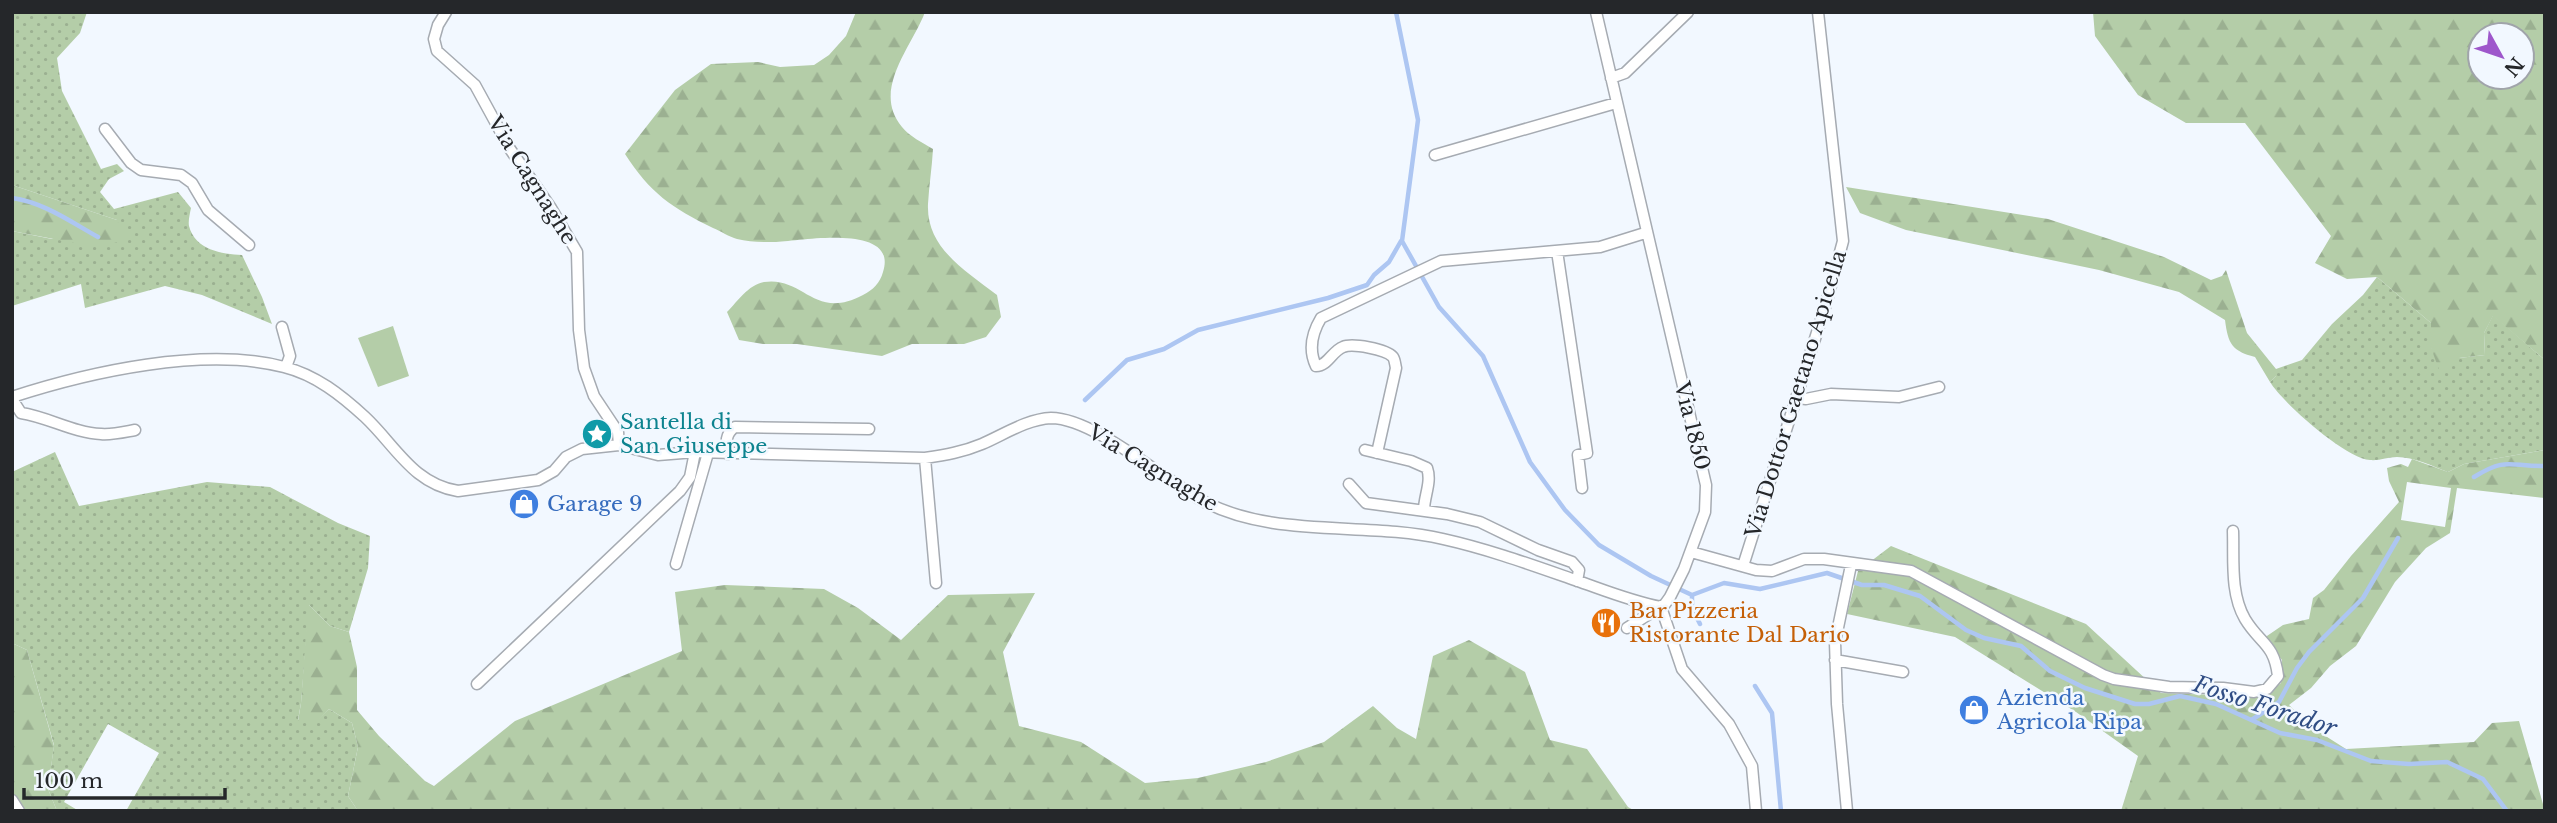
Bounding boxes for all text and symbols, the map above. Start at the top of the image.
north arrow [2466,21,2536,91]
text: N [2499,52,2528,81]
street label: Via Cagnaghe [481,110,582,249]
street label: Via Dottor Gaetano Apicella [1740,247,1852,542]
street label: Via 1850 [1668,378,1715,473]
place label: Santella di San Giuseppe [620,409,767,459]
place icon: Santella di San Giuseppe [580,417,614,451]
street label: Via Cagnaghe [1082,418,1223,517]
shop icon: Garage 9 [507,487,541,521]
place label: Garage 9 [547,491,643,517]
place label: Bar Pizzeria Ristorante Dal Dario [1629,598,1850,648]
restaurant icon: Bar Pizzeria Ristorante Dal Dario [1589,606,1623,640]
water label: Fosso Forador [2189,669,2341,743]
place label: Azienda Agricola Ripa [1996,685,2142,735]
shop icon: Azienda Agricola Ripa [1957,693,1991,727]
scale bar [24,756,226,800]
text: 100 m [35,768,103,794]

